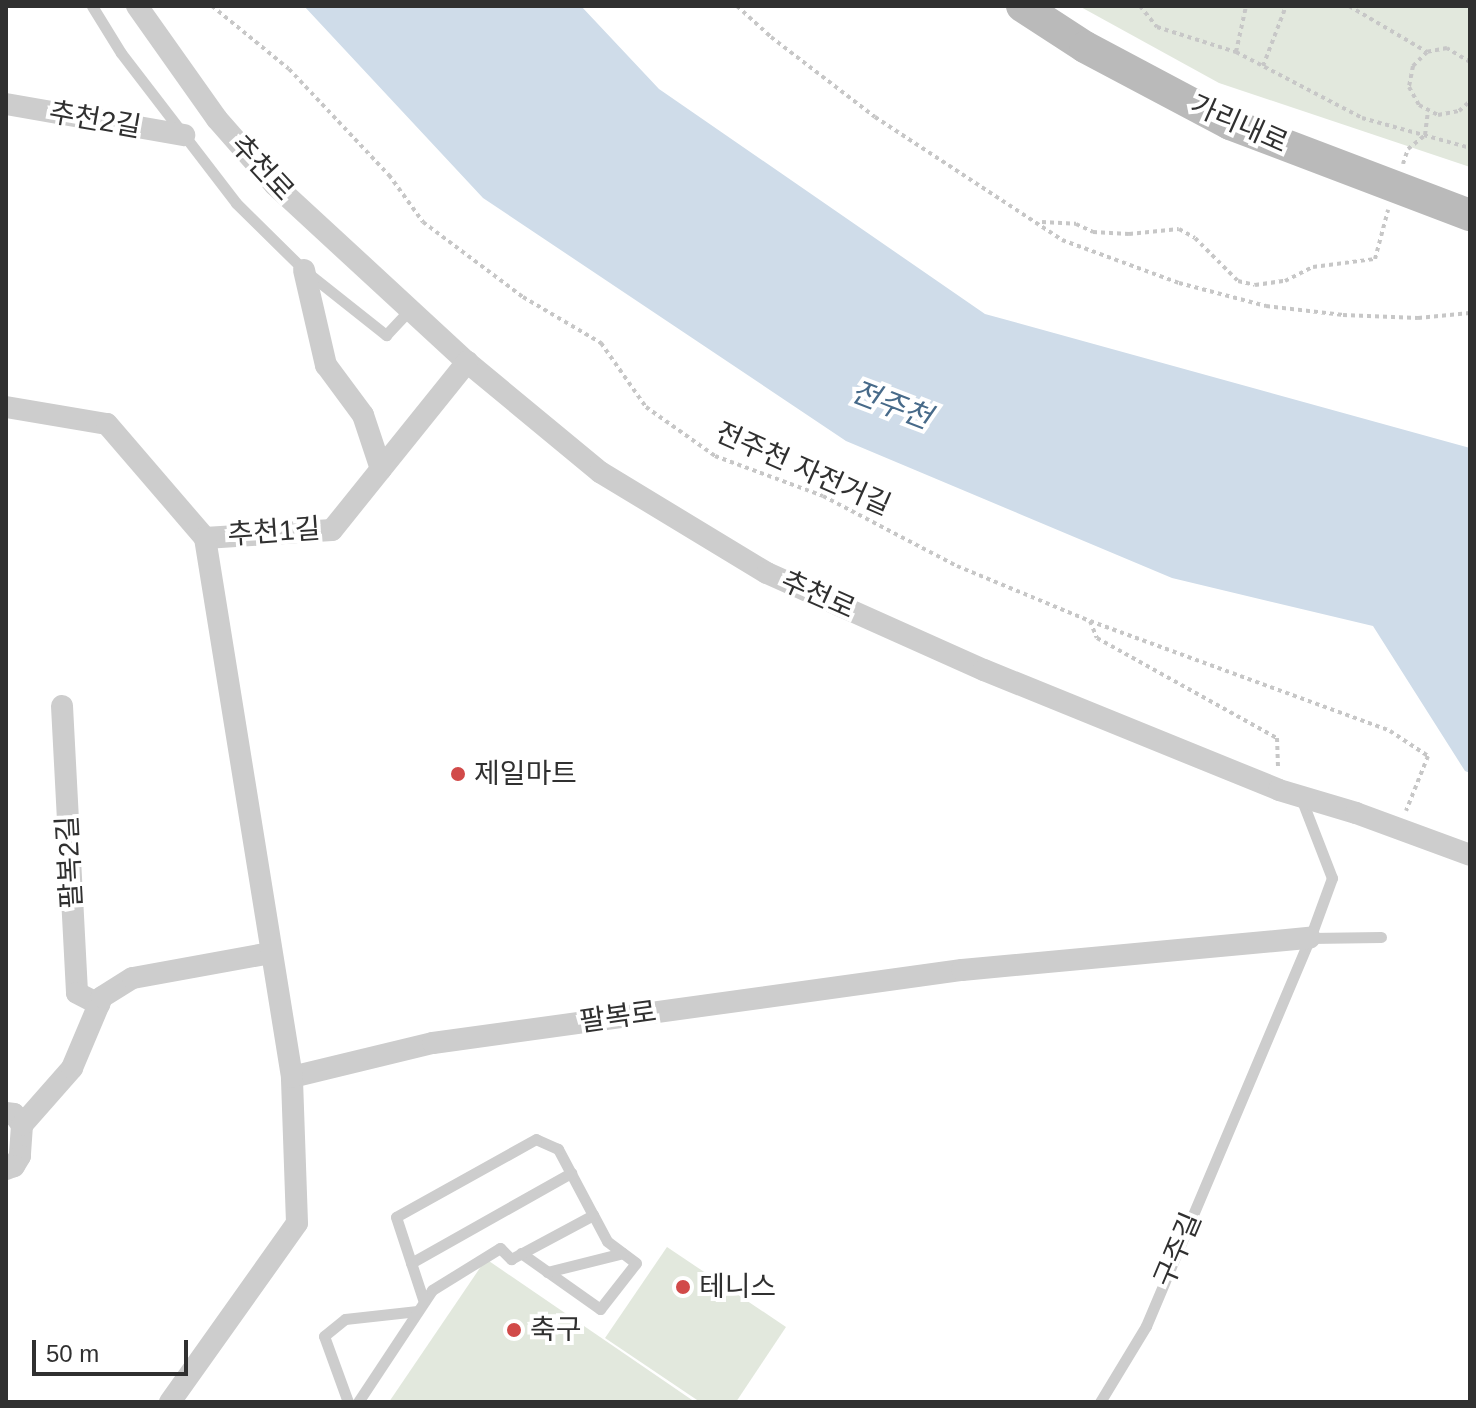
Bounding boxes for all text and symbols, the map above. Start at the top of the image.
street label: 가리내로 [1185,88,1293,160]
street label: 추천2길 [46,95,144,145]
street label: 추천로 [223,128,301,208]
water label: 전주천 [846,373,936,437]
street label: 전주천 자전거길 [710,415,896,523]
street label: 추천1길 [227,512,321,552]
street label: 추천로 [776,564,860,626]
place label: 제일마트 [474,757,577,791]
marker: 제일마트 [449,765,467,783]
street label: 팔복2길 [51,815,89,909]
street label: 팔복로 [577,995,659,1039]
street label: 구주길 [1147,1208,1209,1292]
place label: 테니스 [699,1270,776,1304]
marker: 테니스 [674,1278,692,1296]
place label: 축구 [530,1313,582,1347]
marker: 축구 [505,1321,523,1339]
scale bar [36,1324,192,1374]
text: 50 m [46,1340,99,1367]

